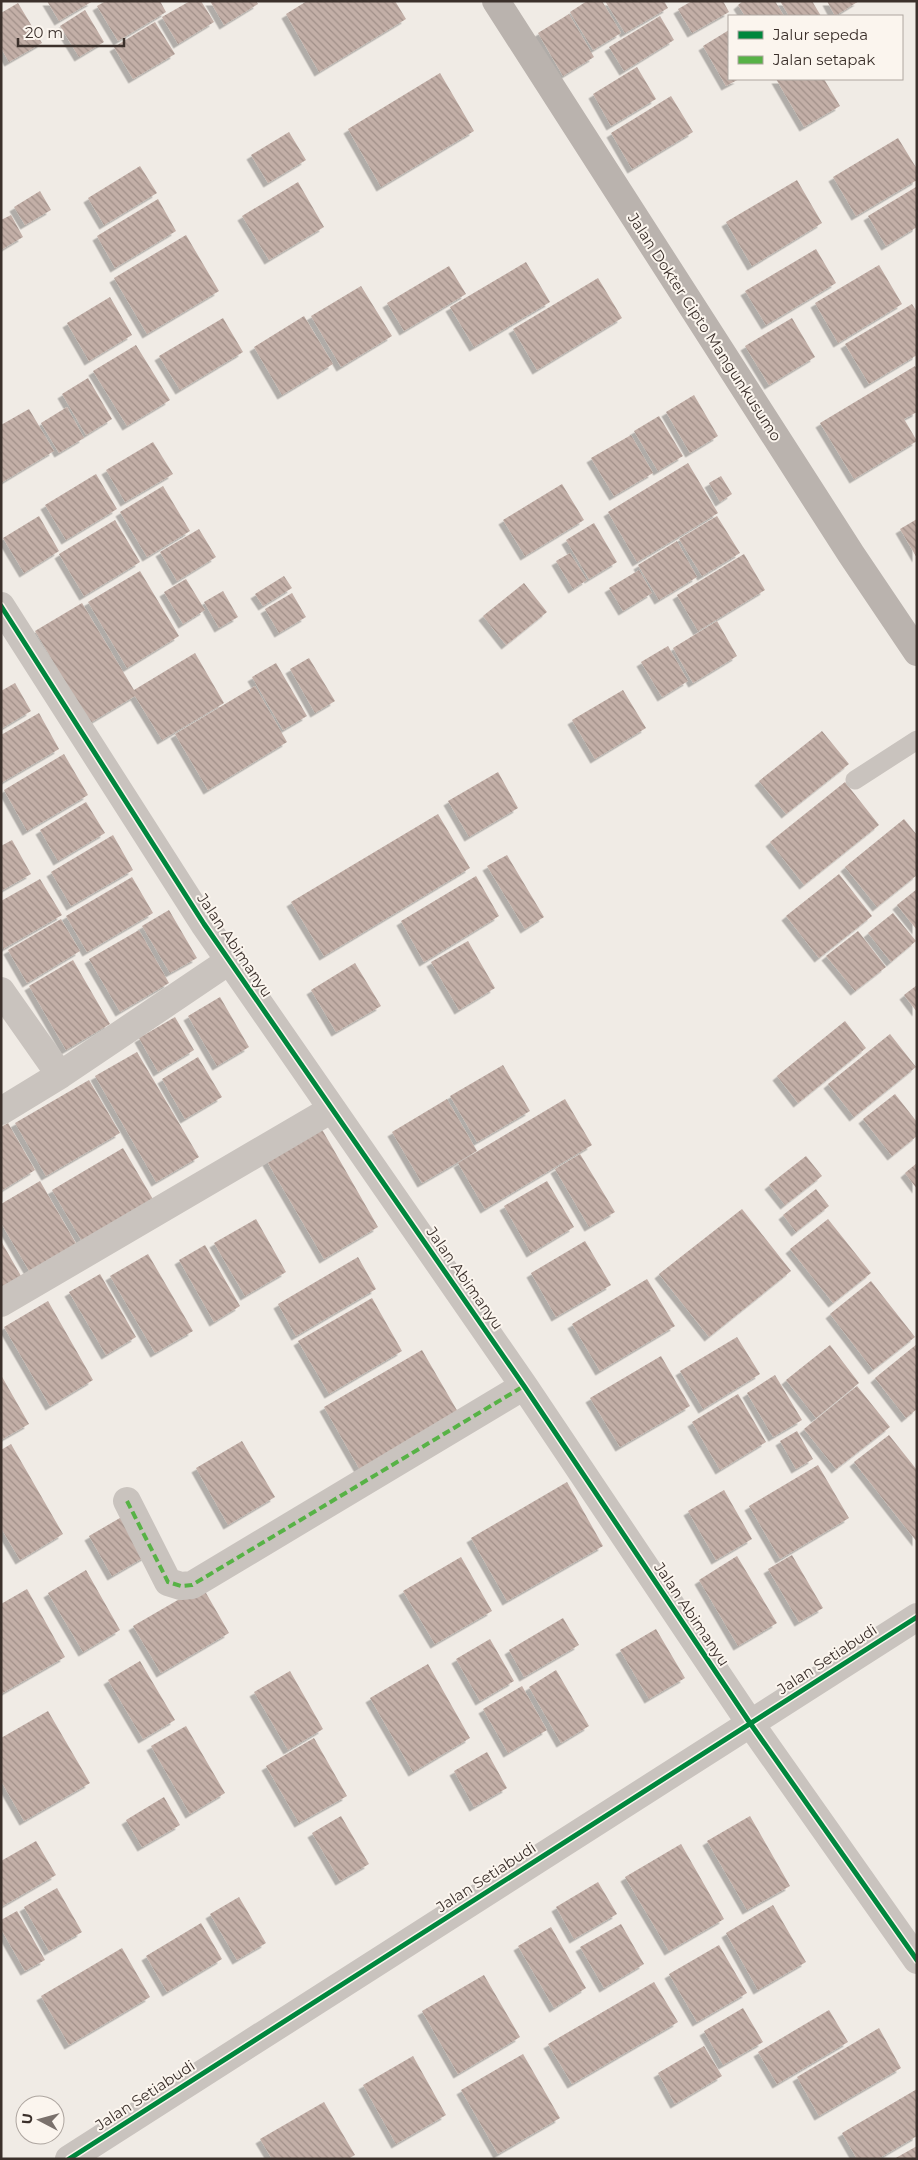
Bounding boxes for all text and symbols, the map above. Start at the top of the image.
scale bar [18,15,124,47]
legend [728,15,903,80]
text: 20 m [25,23,63,42]
text: Jalur sepeda [772,25,868,44]
text: Jalan setapak [772,50,875,69]
street label: Jalan Dokter Cipto Mangunkusumo [623,208,786,445]
street label: Jalan Abimanyu [193,889,277,1001]
street label: Jalan Abimanyu [422,1222,508,1333]
street label: Jalan Abimanyu [650,1558,734,1670]
street label: Jalan Setiabudi [773,1620,880,1699]
street label: Jalan Setiabudi [432,1838,539,1917]
street label: Jalan Setiabudi [91,2056,198,2135]
north arrow [15,2095,65,2145]
text: U [18,2112,37,2125]

